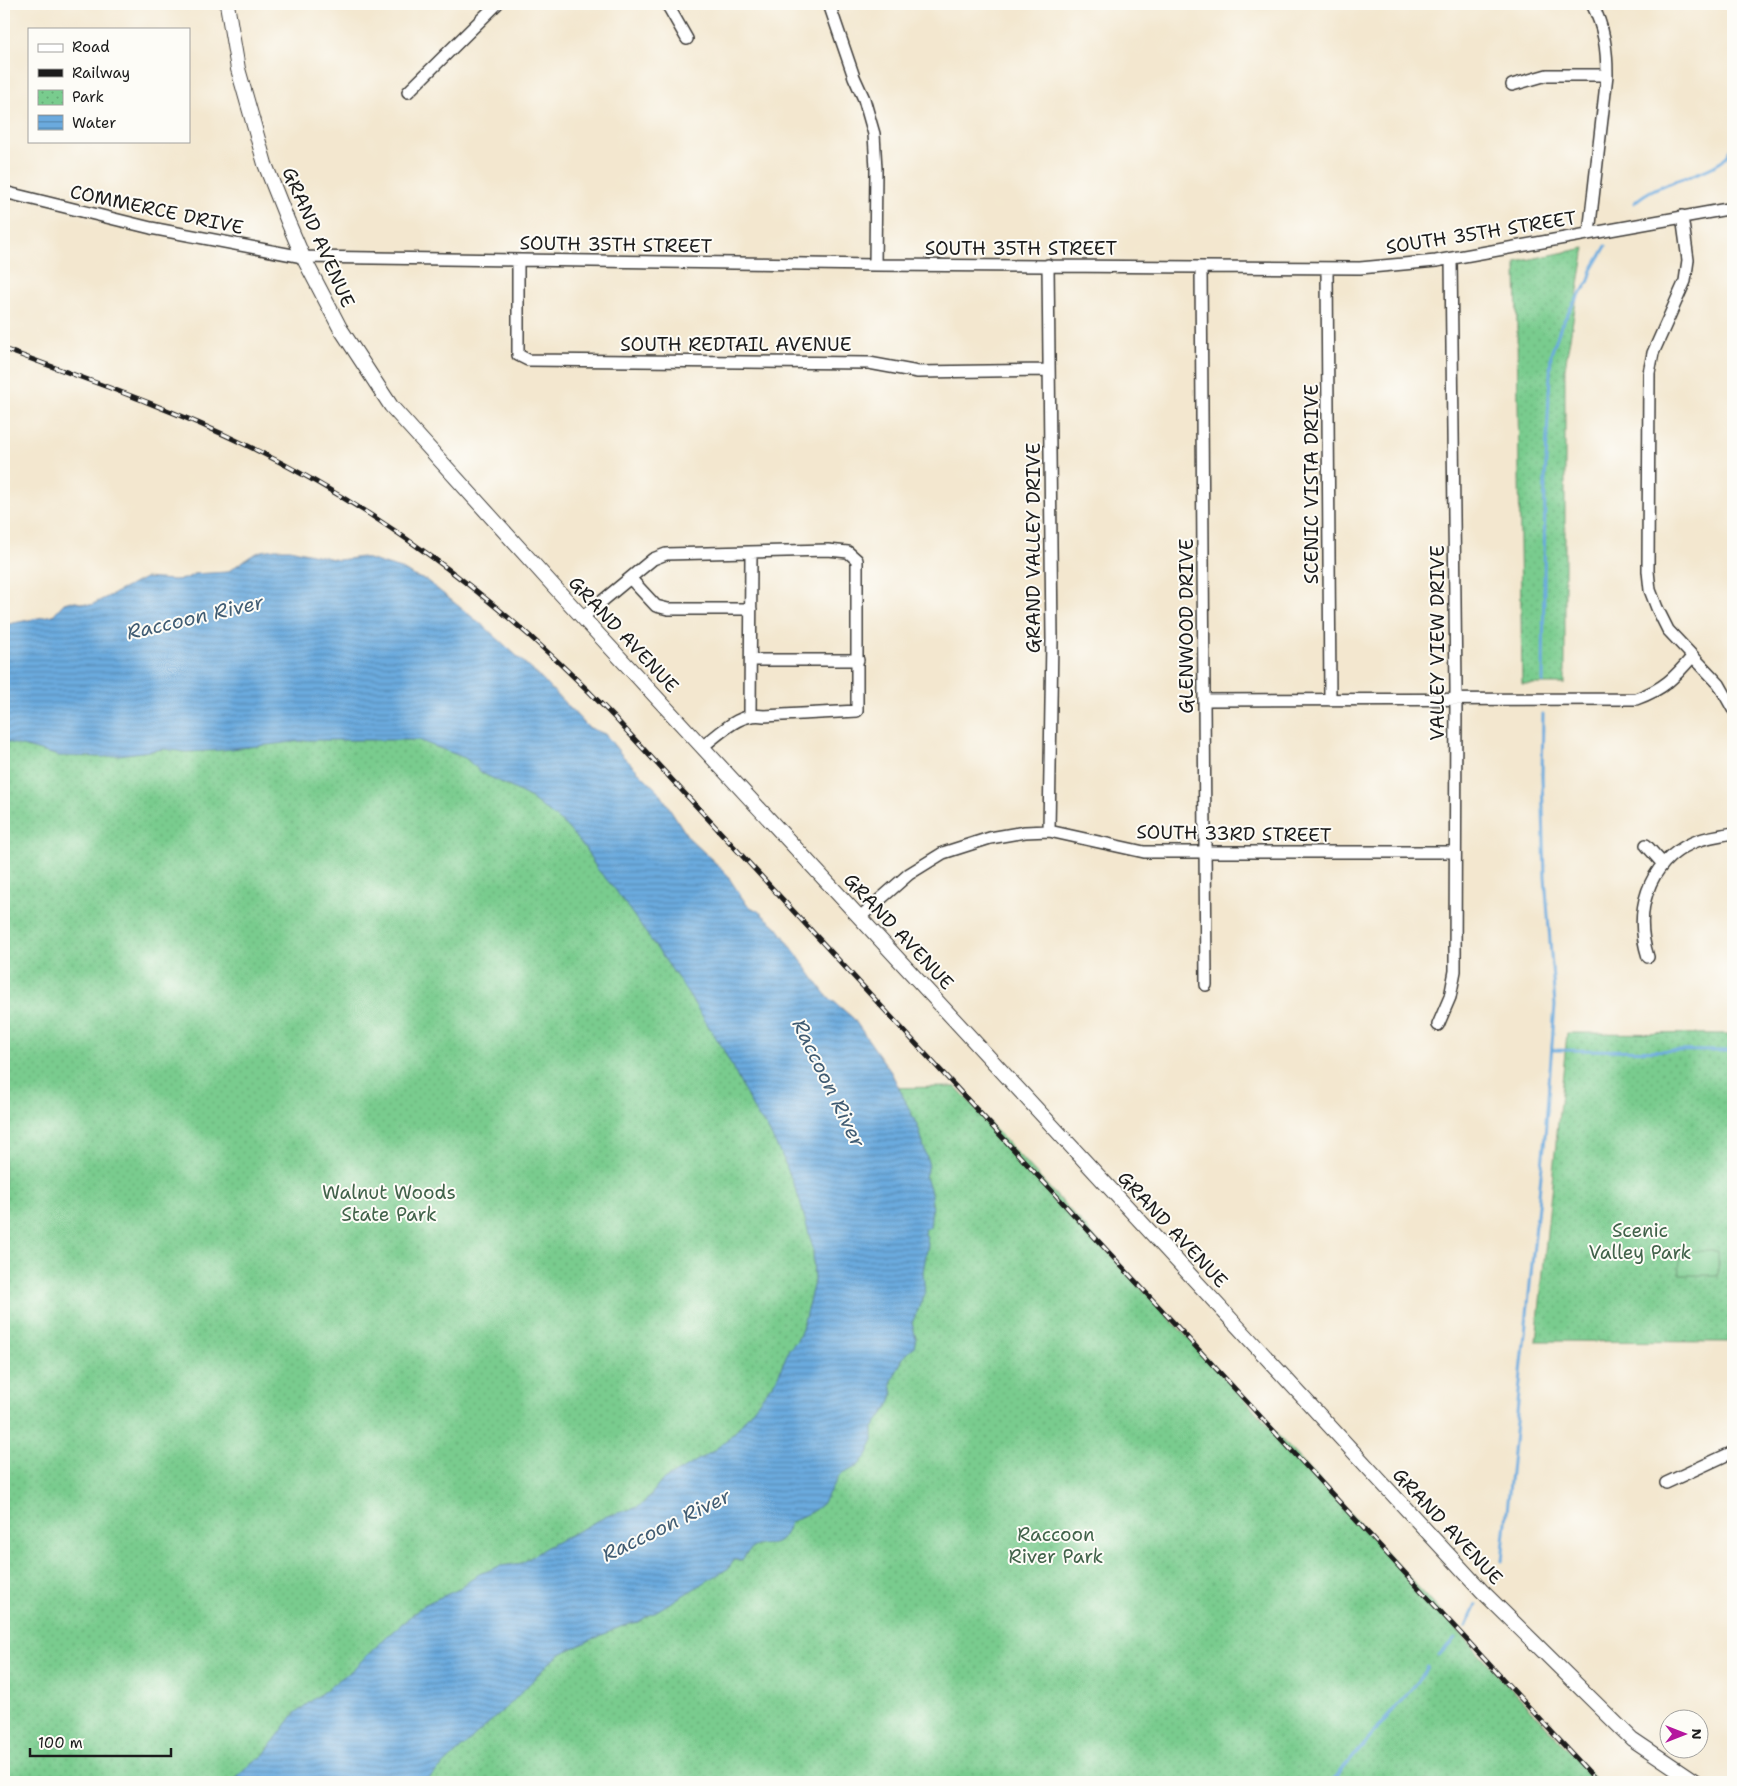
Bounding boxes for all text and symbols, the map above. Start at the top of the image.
legend [28,28,190,142]
text: Road [72,37,110,57]
text: Railway [72,63,130,83]
text: Park [72,87,104,107]
text: Water [72,113,116,133]
street label: GRAND AVENUE [276,163,361,311]
street label: COMMERCE DRIVE [68,179,246,240]
street label: SOUTH 35TH STREET [1384,205,1578,260]
street label: SOUTH 35TH STREET [519,230,713,259]
street label: SOUTH 35TH STREET [925,236,1118,261]
street label: SOUTH REDTAIL AVENUE [620,332,852,357]
street label: SCENIC VISTA DRIVE [1299,384,1324,584]
street label: GRAND VALLEY DRIVE [1021,443,1046,653]
street label: GLENWOOD DRIVE [1174,538,1199,714]
street label: VALLEY VIEW DRIVE [1425,545,1450,741]
street label: GRAND AVENUE [563,571,684,698]
water label: Raccoon River [124,588,267,645]
street label: SOUTH 33RD STREET [1136,819,1332,848]
street label: GRAND AVENUE [838,868,959,995]
water label: Raccoon River [787,1014,872,1152]
street label: GRAND AVENUE [1112,1166,1233,1293]
park label: Walnut Woods State Park [322,1180,456,1227]
park label: Scenic Valley Park [1589,1218,1692,1265]
street label: GRAND AVENUE [1387,1463,1508,1590]
water label: Raccoon River [597,1482,735,1567]
park label: Raccoon River Park [1009,1522,1103,1569]
north arrow [1660,1708,1710,1758]
scale bar [30,1726,171,1758]
text: N [1688,1728,1706,1740]
text: 100 m [38,1733,83,1753]

